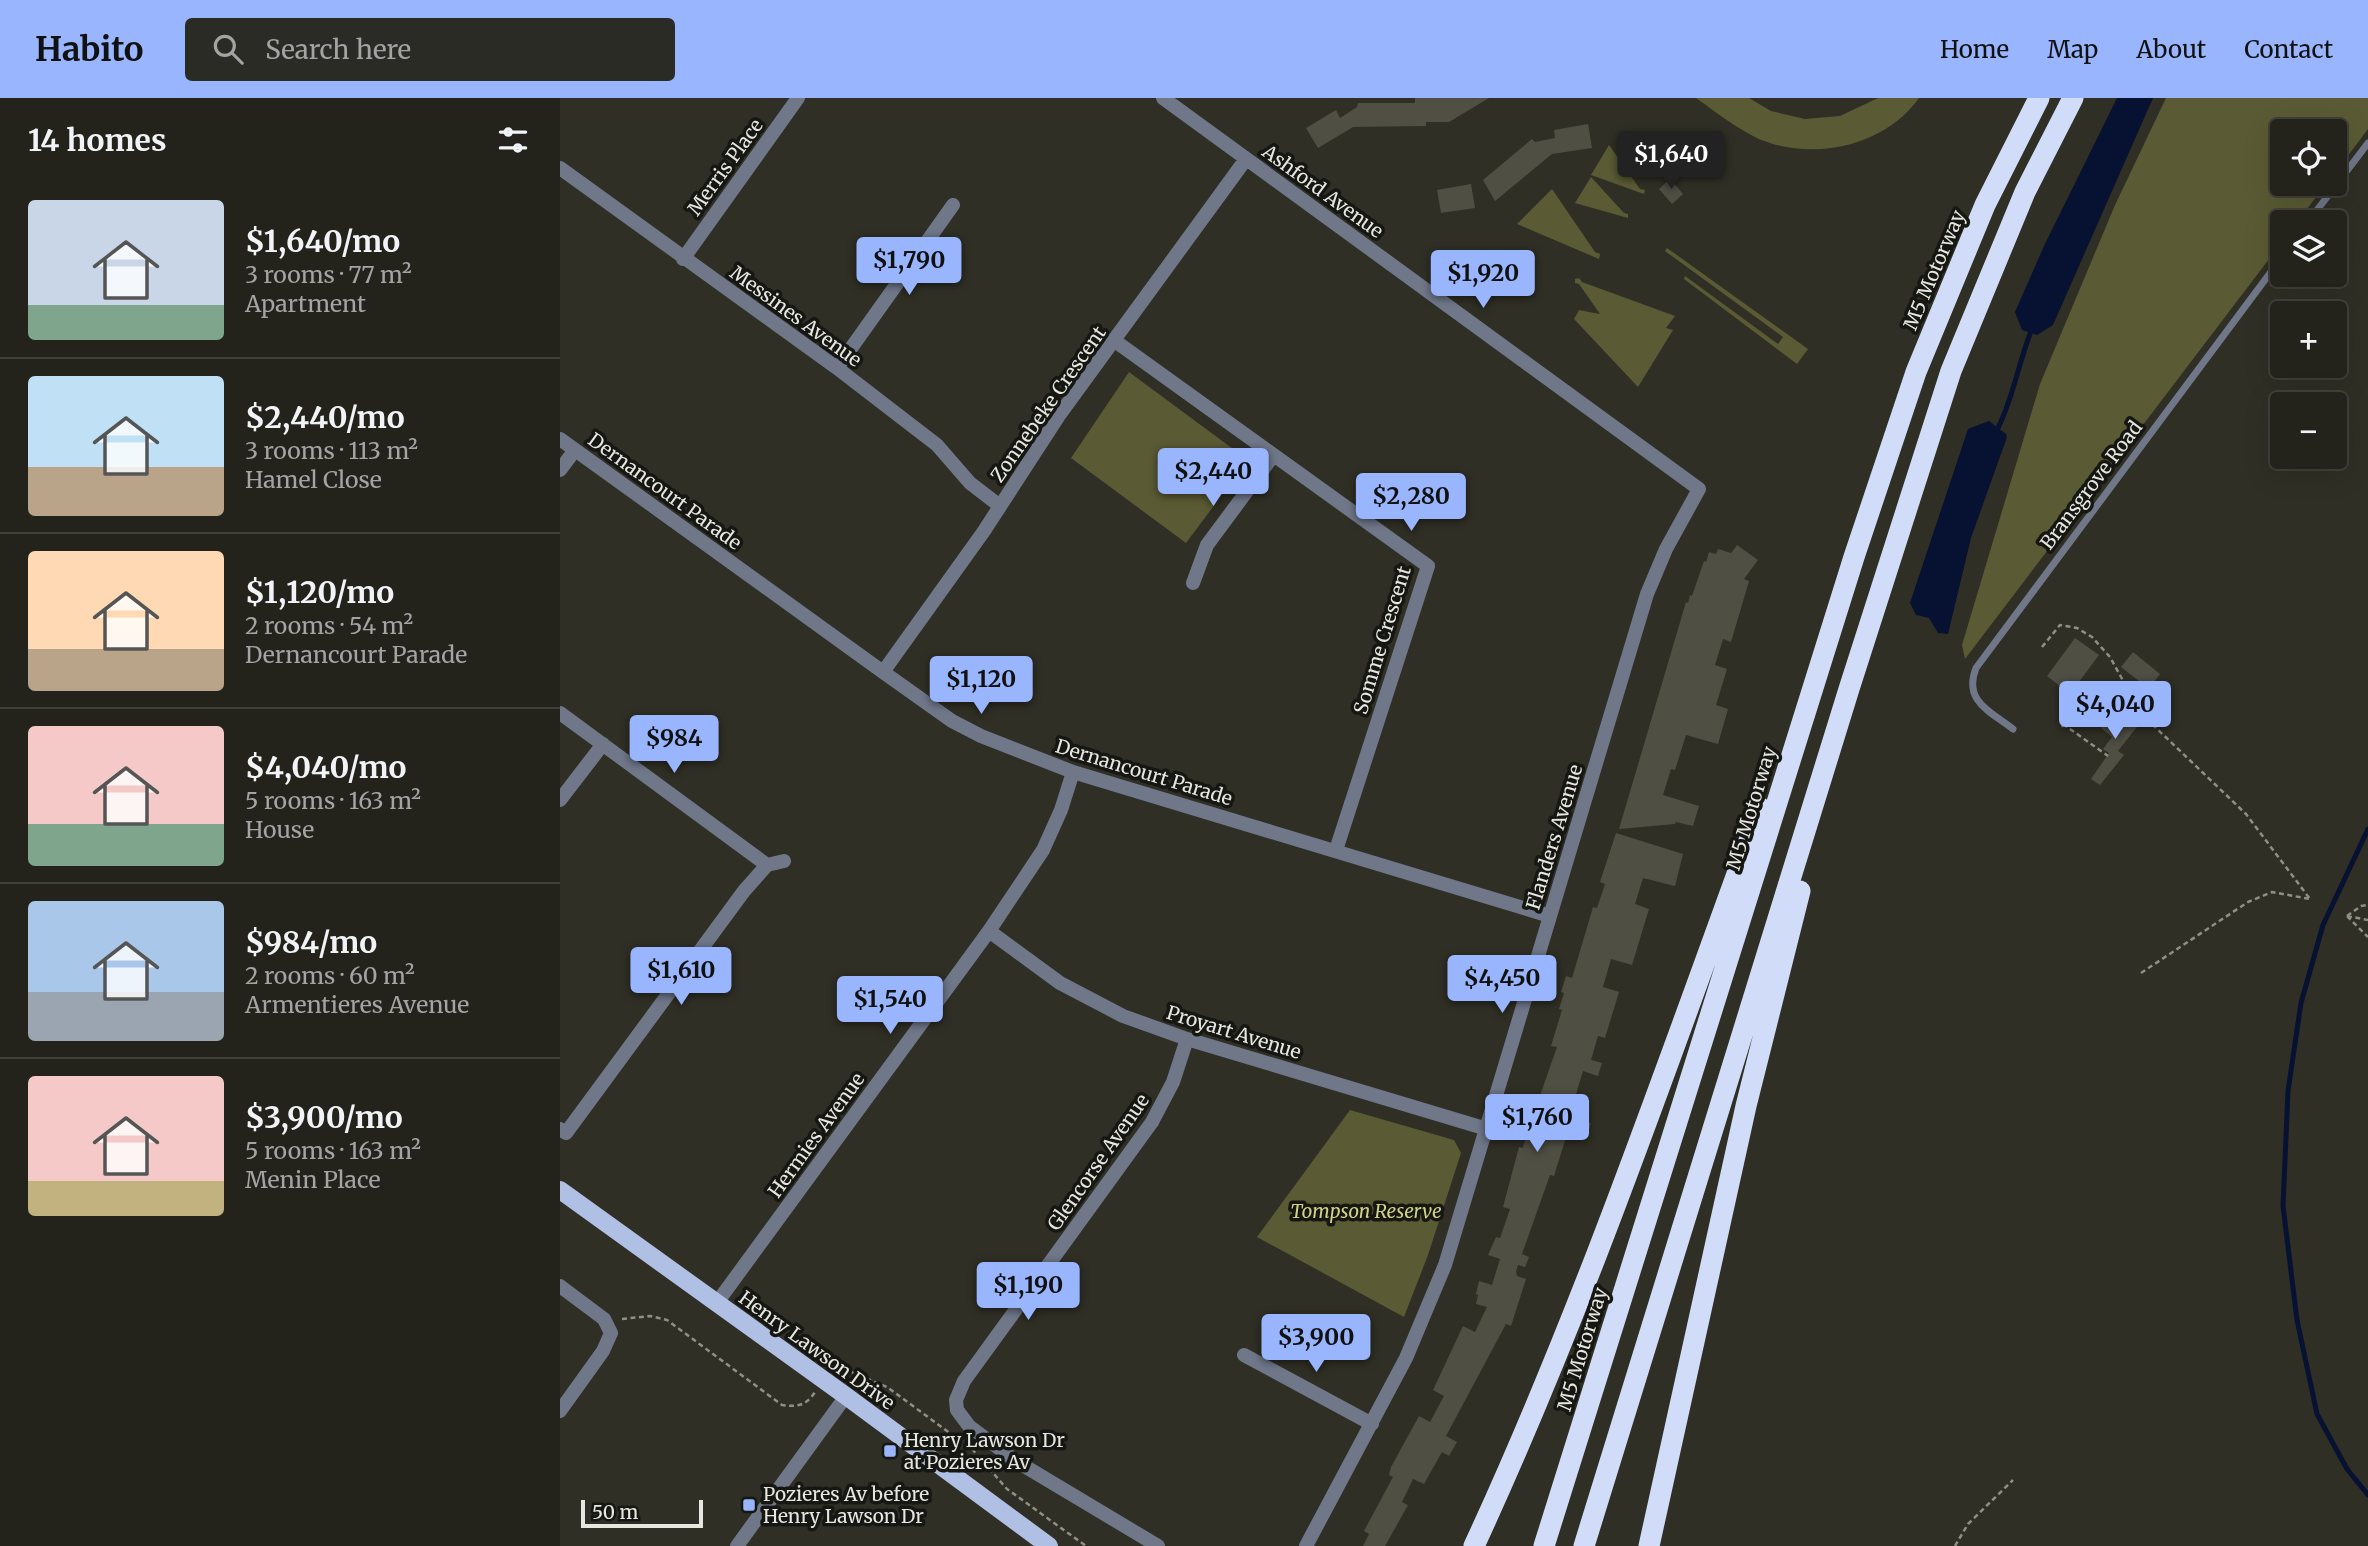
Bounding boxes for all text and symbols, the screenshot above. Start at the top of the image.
search box [185,18,675,81]
text: Habito [35,29,143,70]
icon: search [209,30,247,68]
text: Search here [265,33,411,66]
text: Home [1940,34,2009,65]
text: Map [2047,34,2098,65]
text: About [2136,34,2206,65]
text: Contact [2244,34,2333,65]
street label: Merris Place [682,114,768,220]
map controls [2270,119,2347,469]
button: locate [2270,119,2347,196]
text: 14 homes [28,121,166,159]
icon: filters [494,121,532,159]
pin: $1,640 [1614,132,1728,191]
street label: Ashford Avenue [1257,139,1388,243]
text: $1,640 [1633,139,1709,168]
street label: M5 Motorway [1898,206,1970,334]
button: layers [2270,210,2347,287]
text: $1,640/mo [245,222,400,260]
icon: home [84,228,168,312]
pin: $1,790 [852,238,966,297]
text: $1,790 [872,245,946,274]
pin: $1,920 [1426,250,1540,310]
text: $1,920 [1447,258,1519,287]
text: 3 rooms · 77 m² [245,260,412,289]
street label: Messines Avenue [726,260,866,372]
text: Apartment [245,289,366,318]
button: + [2270,301,2347,378]
street label: Zonnebeke Crescent [985,321,1111,487]
button: − [2270,392,2347,469]
text: $2,440/mo [245,398,405,436]
icon: home [84,404,168,488]
street label: Bransgrove Road [2035,416,2147,554]
street label: Dernancourt Parade [584,427,746,555]
text: 3 rooms · 113 m² [245,436,418,465]
pin: $2,440 [1156,448,1270,508]
text: $2,440 [1174,456,1252,485]
text: Hamel Close [245,465,382,494]
pin: $2,280 [1354,474,1468,533]
text: $2,280 [1372,481,1450,510]
street label: Somme Crescent [1348,563,1416,717]
text: $1,120/mo [245,573,394,611]
icon: home [84,579,168,663]
text: 2 rooms · 54 m² [245,611,413,640]
text: Dernancourt Parade [245,640,467,669]
pin: $1,120 [924,656,1038,716]
text: $1,120 [946,664,1016,693]
pin: $4,040 [2058,682,2172,741]
text: $4,040 [2075,689,2155,718]
pin: $984 [633,716,715,775]
text: $984 [646,723,702,752]
street label: Dernancourt Parade [1053,734,1235,810]
street label: M5 Motorway [1721,743,1781,873]
text: $4,040/mo [245,748,407,786]
icon: home [84,754,168,838]
street label: Flanders Avenue [1521,761,1588,913]
text: 5 rooms · 163 m² [245,786,421,815]
text: House [245,815,314,844]
text: $984/mo [245,923,377,961]
icon: home [84,929,168,1013]
pin: $1,610 [624,948,738,1007]
text: $1,610 [646,955,716,984]
pin: $4,450 [1445,956,1559,1015]
text: 2 rooms · 60 m² [245,961,415,990]
text: $4,450 [1463,963,1541,992]
pin: $1,540 [833,976,947,1036]
text: $1,540 [853,984,927,1013]
text: Armentieres Avenue [245,990,469,1019]
street label: Proyart Avenue [1164,1000,1304,1064]
street label: Hermies Avenue [763,1068,870,1202]
street label: Glencorse Avenue [1042,1089,1154,1235]
pin: $1,760 [1480,1094,1594,1154]
text: $3,900/mo [245,1098,403,1136]
text: $1,760 [1501,1102,1573,1131]
icon: home [84,1104,168,1188]
text: 5 rooms · 163 m² [245,1136,421,1165]
text: Menin Place [245,1165,380,1194]
park label: Tompson Reserve [1290,1199,1442,1223]
pin: $1,190 [971,1262,1085,1322]
text: $1,190 [993,1270,1063,1299]
street label: M5 Motorway [1552,1284,1612,1414]
street label: Henry Lawson Drive [734,1285,900,1415]
pin: $3,900 [1259,1314,1373,1374]
text: $3,900 [1277,1322,1355,1351]
place label: Henry Lawson Dr at Pozieres Av [904,1428,1065,1474]
marker: Henry Lawson Dr at Pozieres Av [882,1443,898,1459]
place label: Pozieres Av before Henry Lawson Dr [763,1482,929,1528]
scale bar [581,1497,704,1529]
marker: Pozieres Av before Henry Lawson Dr [741,1497,757,1513]
text: 50 m [592,1500,638,1524]

